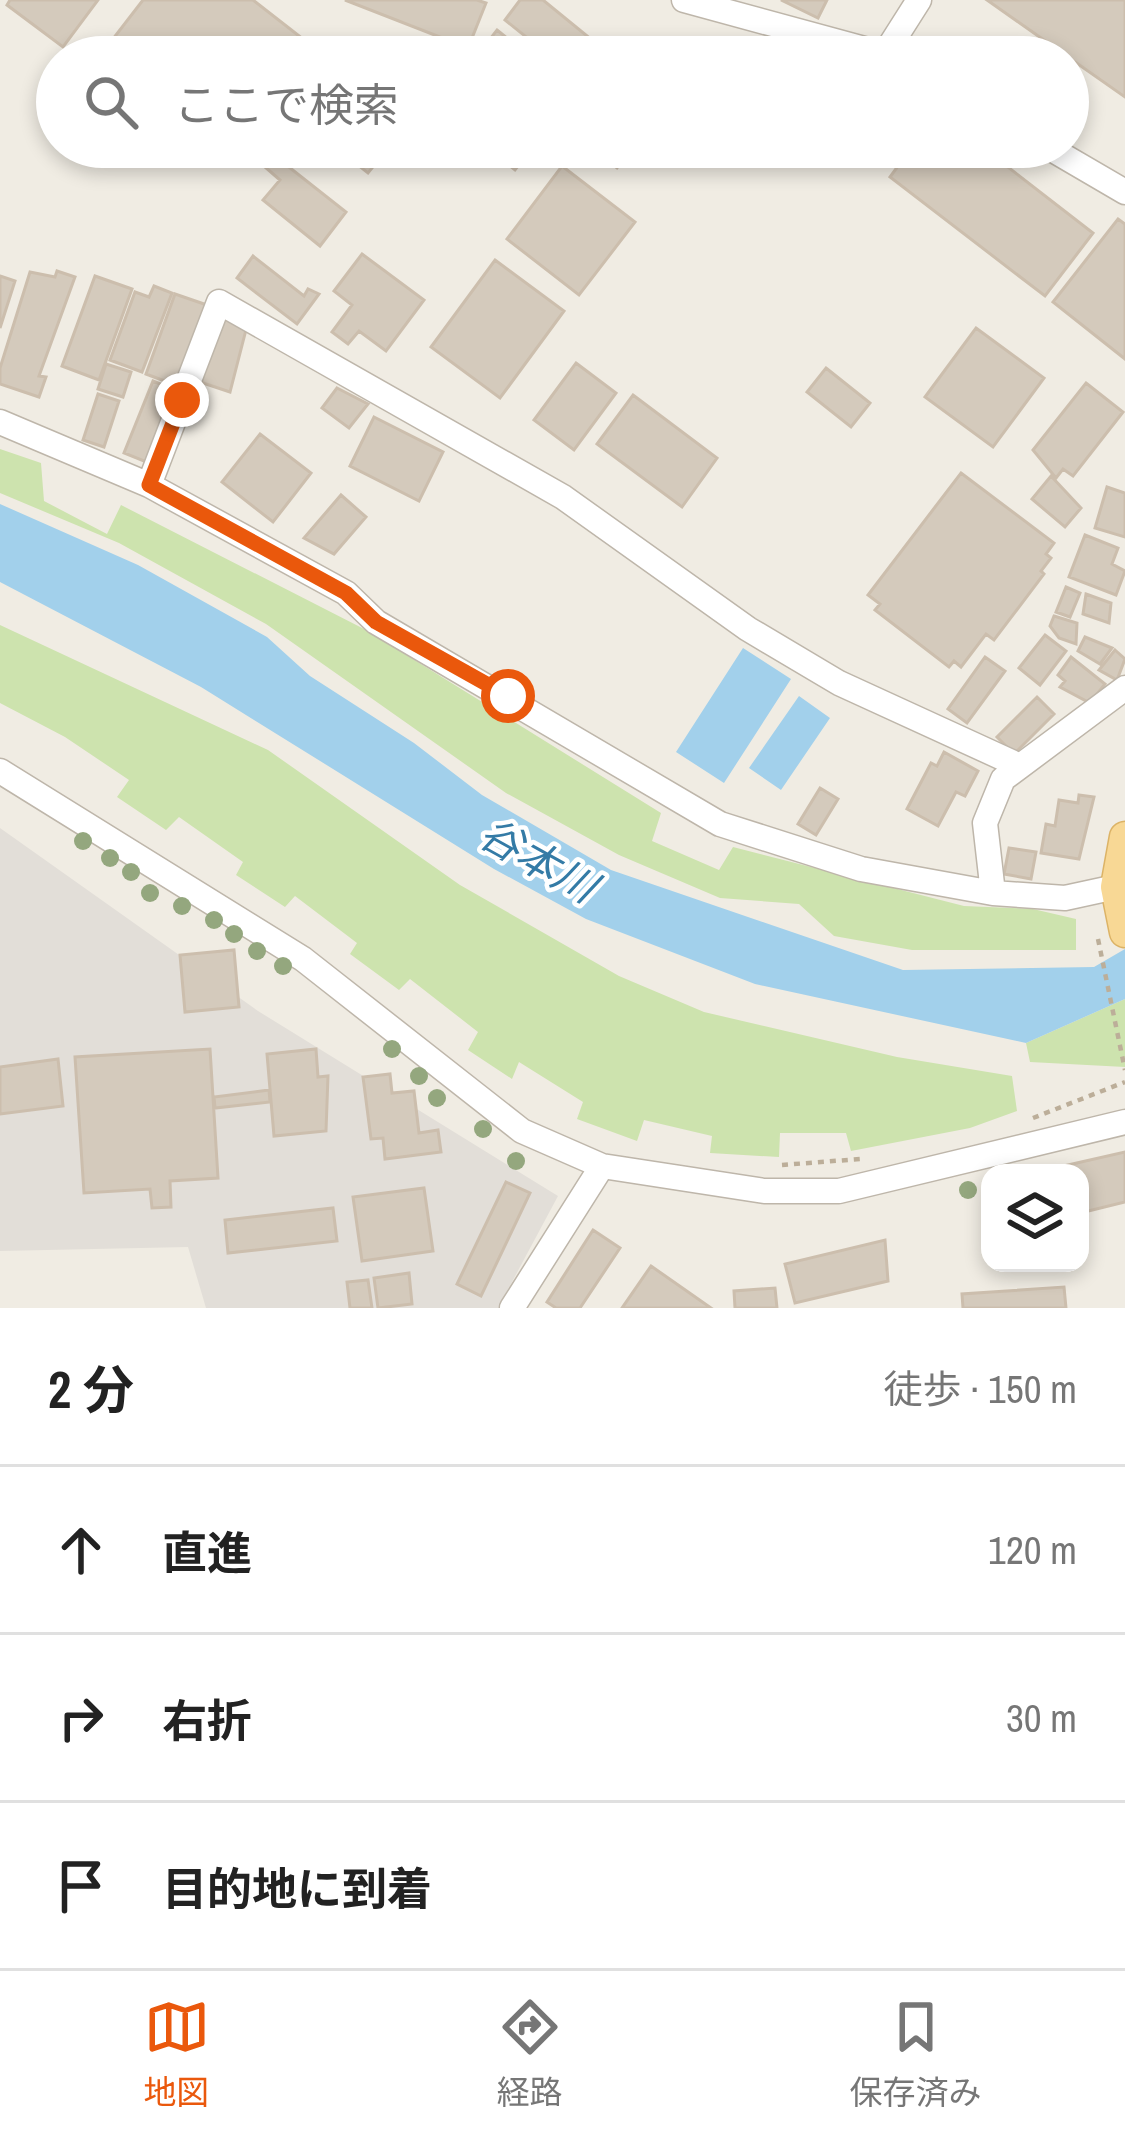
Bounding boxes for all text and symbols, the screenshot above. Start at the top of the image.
search box [36,36,1089,168]
icon: search [78,69,144,135]
text: ここで検索 [174,74,399,135]
route end [155,373,209,427]
route start [481,669,535,723]
water label: 谷本川 [469,805,610,917]
map controls [981,1164,1089,1272]
button: layers [981,1164,1089,1272]
text: 2 分 [48,1355,134,1424]
text: 徒歩 · 150 m [883,1363,1077,1415]
icon: ahead [48,1517,114,1583]
text: 直進 [162,1522,252,1583]
text: 120 m [988,1524,1077,1576]
icon: right [48,1685,114,1751]
text: 右折 [162,1690,252,1751]
text: 30 m [1006,1692,1077,1744]
icon: arrive [48,1853,114,1919]
text: 目的地に到着 [162,1858,432,1919]
tab: 地図 [144,1994,210,2114]
tab: 経路 [497,1994,563,2114]
tab: 保存済み [850,1994,982,2114]

